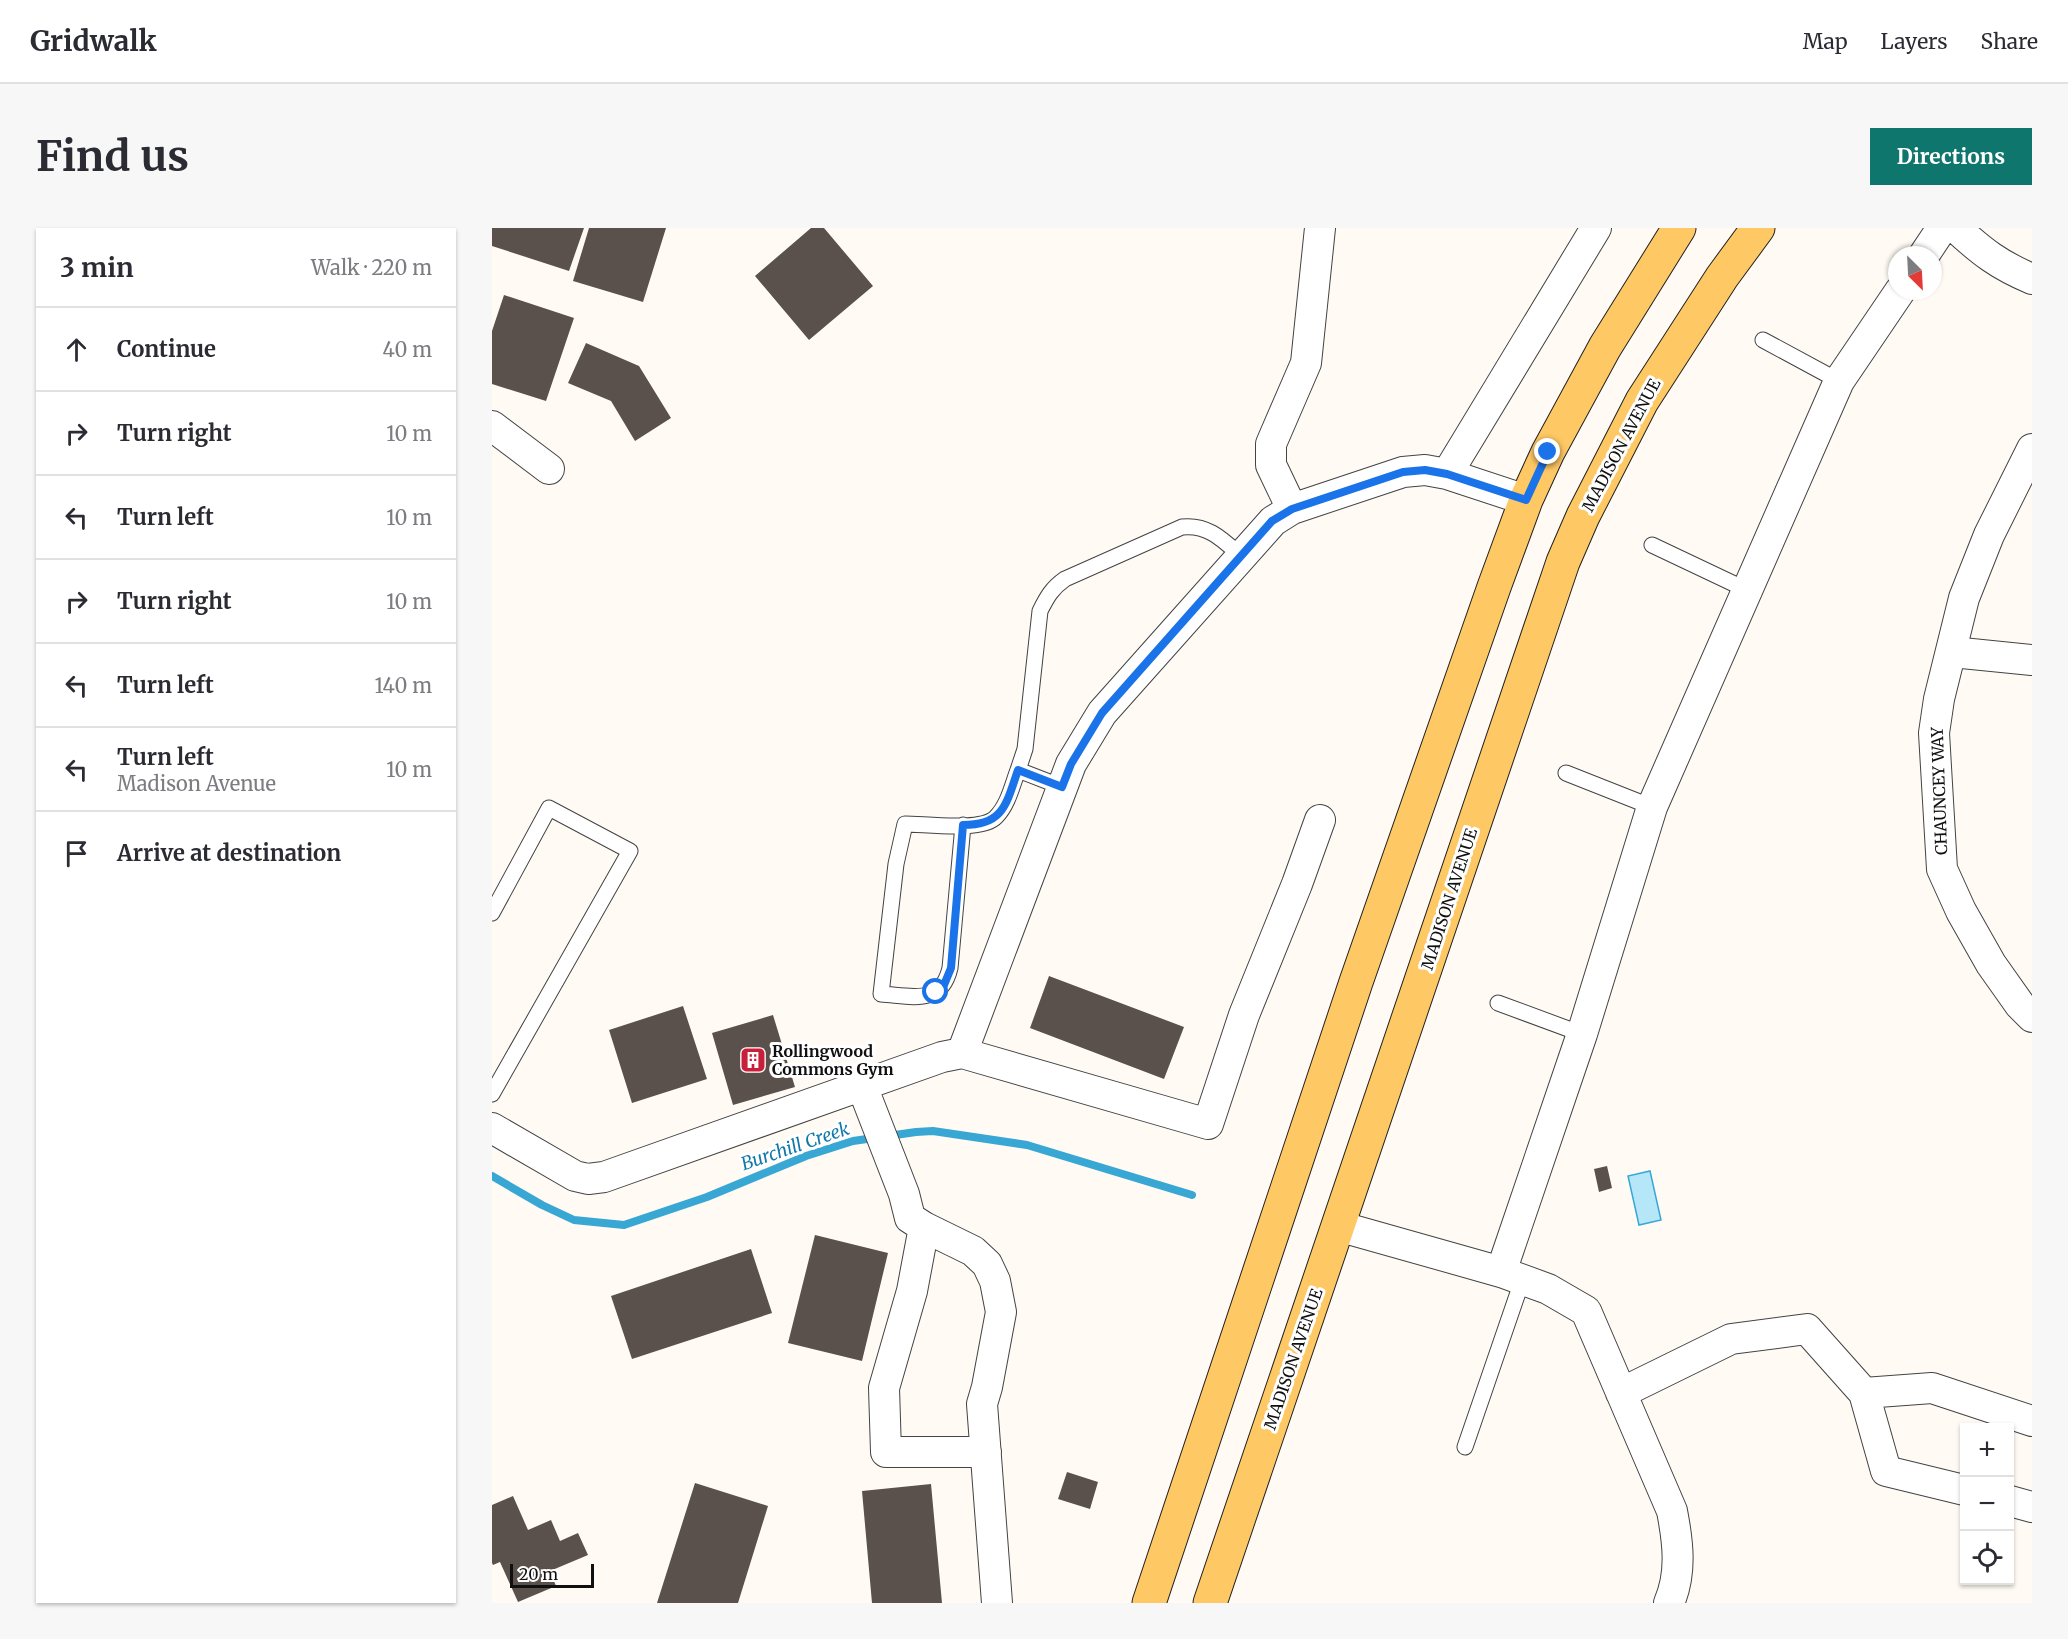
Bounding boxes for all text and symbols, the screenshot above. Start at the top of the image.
text: Gridwalk [30,23,157,59]
text: Map [1803,28,1848,55]
text: Layers [1881,28,1948,55]
text: Share [1981,28,2038,55]
button: Directions [1870,128,2032,185]
text: Find us [36,130,189,182]
north arrow [1888,246,1942,300]
text: 3 min [60,251,134,284]
text: Walk · 220 m [311,255,432,280]
icon: ahead [60,333,93,366]
text: Continue [117,335,216,363]
text: 40 m [382,337,432,362]
street label: MADISON AVENUE [1578,374,1665,515]
icon: right [60,417,93,450]
text: Turn right [117,419,231,447]
text: 10 m [386,421,432,446]
route end [1534,438,1560,464]
icon: left [60,501,93,534]
text: Turn left [117,503,214,531]
text: 10 m [386,505,432,530]
icon: right [60,585,93,618]
text: Turn right [117,587,231,615]
text: 10 m [386,589,432,614]
icon: left [60,669,93,702]
text: Turn left [117,671,214,699]
text: 140 m [375,673,432,698]
street label: CHAUNCEY WAY [1927,726,1951,855]
text: Turn left [117,743,214,771]
icon: left [60,753,93,786]
text: 10 m [386,757,432,782]
text: Madison Avenue [117,771,276,796]
street label: MADISON AVENUE [1417,825,1482,972]
icon: arrive [60,837,93,870]
text: Arrive at destination [117,839,341,867]
route start [922,978,948,1004]
place label: Rollingwood Commons Gym [772,1041,894,1079]
building icon: Rollingwood Commons Gym [738,1045,768,1075]
water label: Burchill Creek [738,1117,852,1175]
street label: MADISON AVENUE [1260,1285,1327,1432]
map controls [1960,1423,2014,1585]
button: + [1960,1423,2014,1477]
button: − [1960,1477,2014,1531]
button: locate [1960,1531,2014,1585]
scale bar [510,1561,594,1588]
text: 20 m [519,1564,558,1584]

